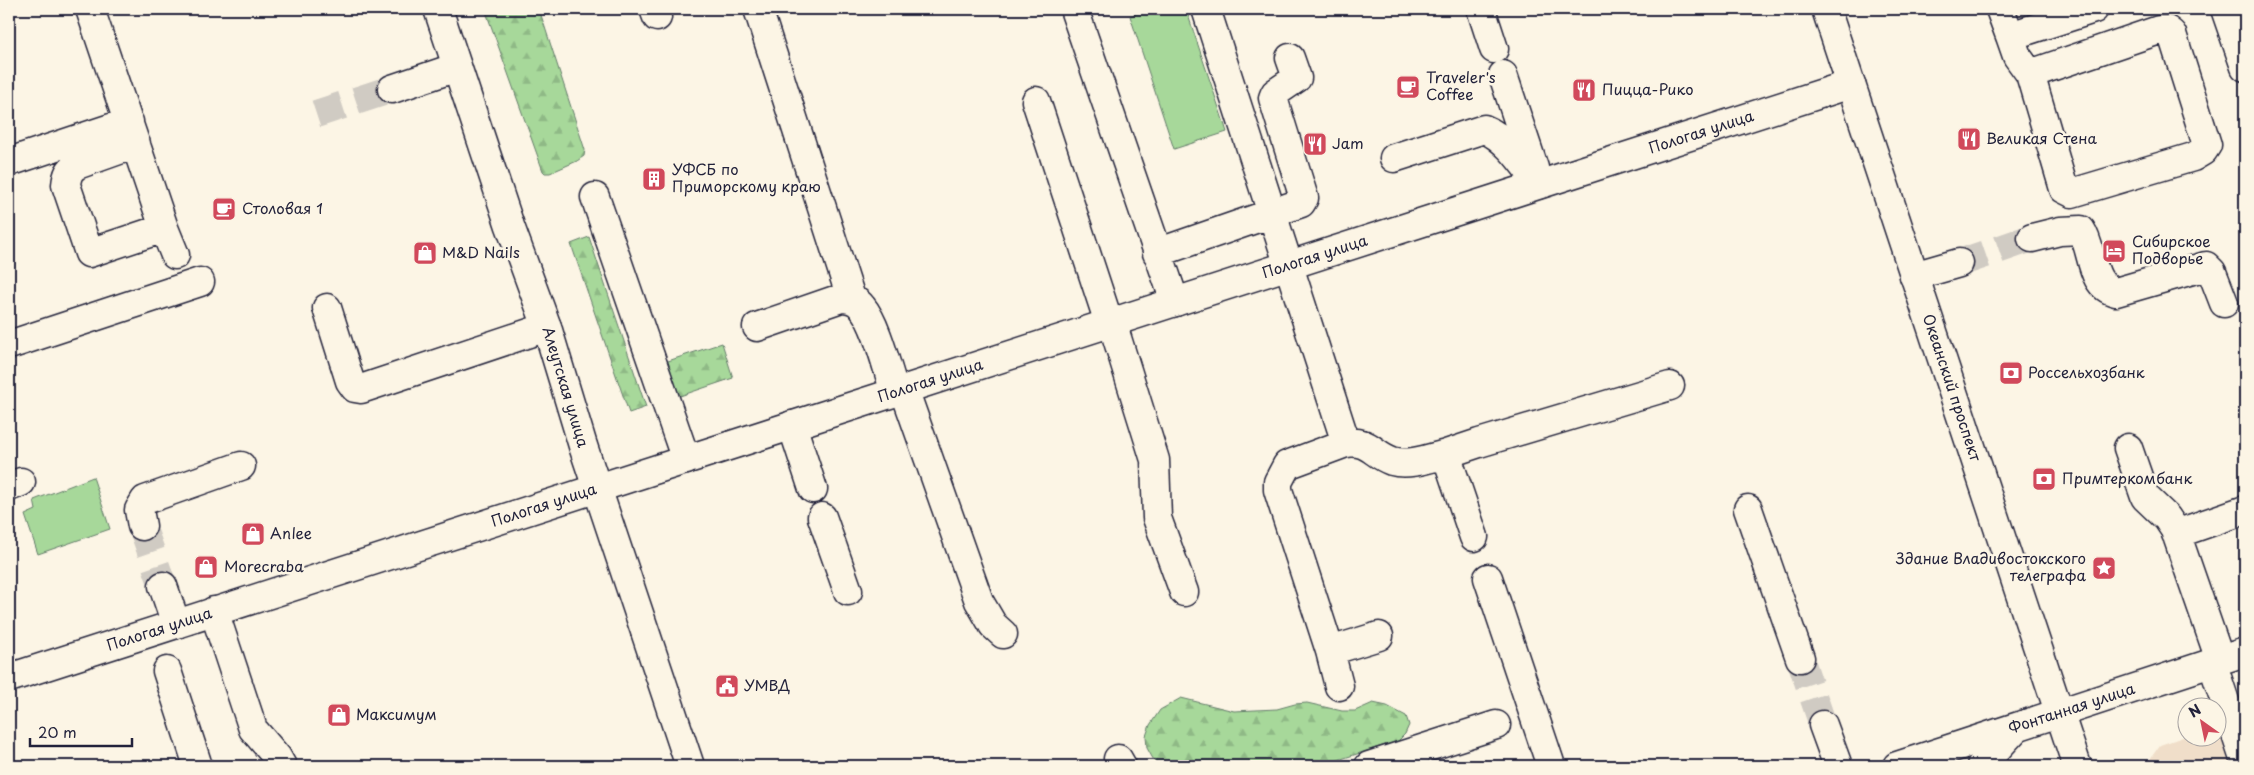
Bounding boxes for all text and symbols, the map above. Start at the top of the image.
place label: Traveler's Coffee [1426,65,1496,105]
cafe icon: Traveler's Coffee [1395,74,1421,100]
restaurant icon: Пицца-Рико [1571,77,1597,103]
place label: Пицца-Рико [1602,77,1693,100]
street label: Пологая улица [1645,103,1757,159]
restaurant icon: Великая Стена [1956,126,1982,152]
place label: Великая Стена [1986,126,2097,149]
restaurant icon: Jam [1302,131,1328,157]
place label: Jam [1332,131,1364,154]
place label: УФСБ по Приморскому краю [672,157,821,197]
building icon: УФСБ по Приморскому краю [641,166,667,192]
cafe icon: Столовая 1 [211,196,237,222]
place label: Столовая 1 [242,196,323,219]
street label: Пологая улица [1259,228,1370,283]
place label: Сибирское Подворье [2132,229,2211,269]
hotel icon: Сибирское Подворье [2101,238,2127,264]
shop icon: M&D Nails [412,240,438,266]
place label: M&D Nails [442,240,520,263]
street label: Океанский проспект [1918,311,1988,465]
street label: Алеутская улица [538,323,596,450]
street label: Пологая улица [874,352,986,407]
bank icon: Россельхозбанк [1998,360,2024,386]
place label: Россельхозбанк [2028,360,2145,383]
bank icon: Примтеркомбанк [2031,466,2057,492]
place label: Примтеркомбанк [2062,466,2192,489]
street label: Пологая улица [488,476,600,532]
shop icon: Anlee [240,521,266,547]
place label: Anlee [270,521,312,544]
place label: Здание Владивостокского телеграфа [1896,546,2087,586]
shop icon: Morecraba [193,554,219,580]
place label: Morecraba [224,554,304,577]
place icon: Здание Владивостокского телеграфа [2091,555,2117,581]
street label: Пологая улица [103,600,215,656]
public building icon: УМВД [714,673,740,699]
place label: УМВД [744,673,790,696]
street label: Фонтанная улица [2005,676,2138,739]
north arrow [2176,698,2226,748]
text: N [2184,699,2205,723]
shop icon: Максимум [326,702,352,728]
place label: Максимум [356,702,437,725]
scale bar [30,715,132,747]
text: 20 m [38,720,77,743]

